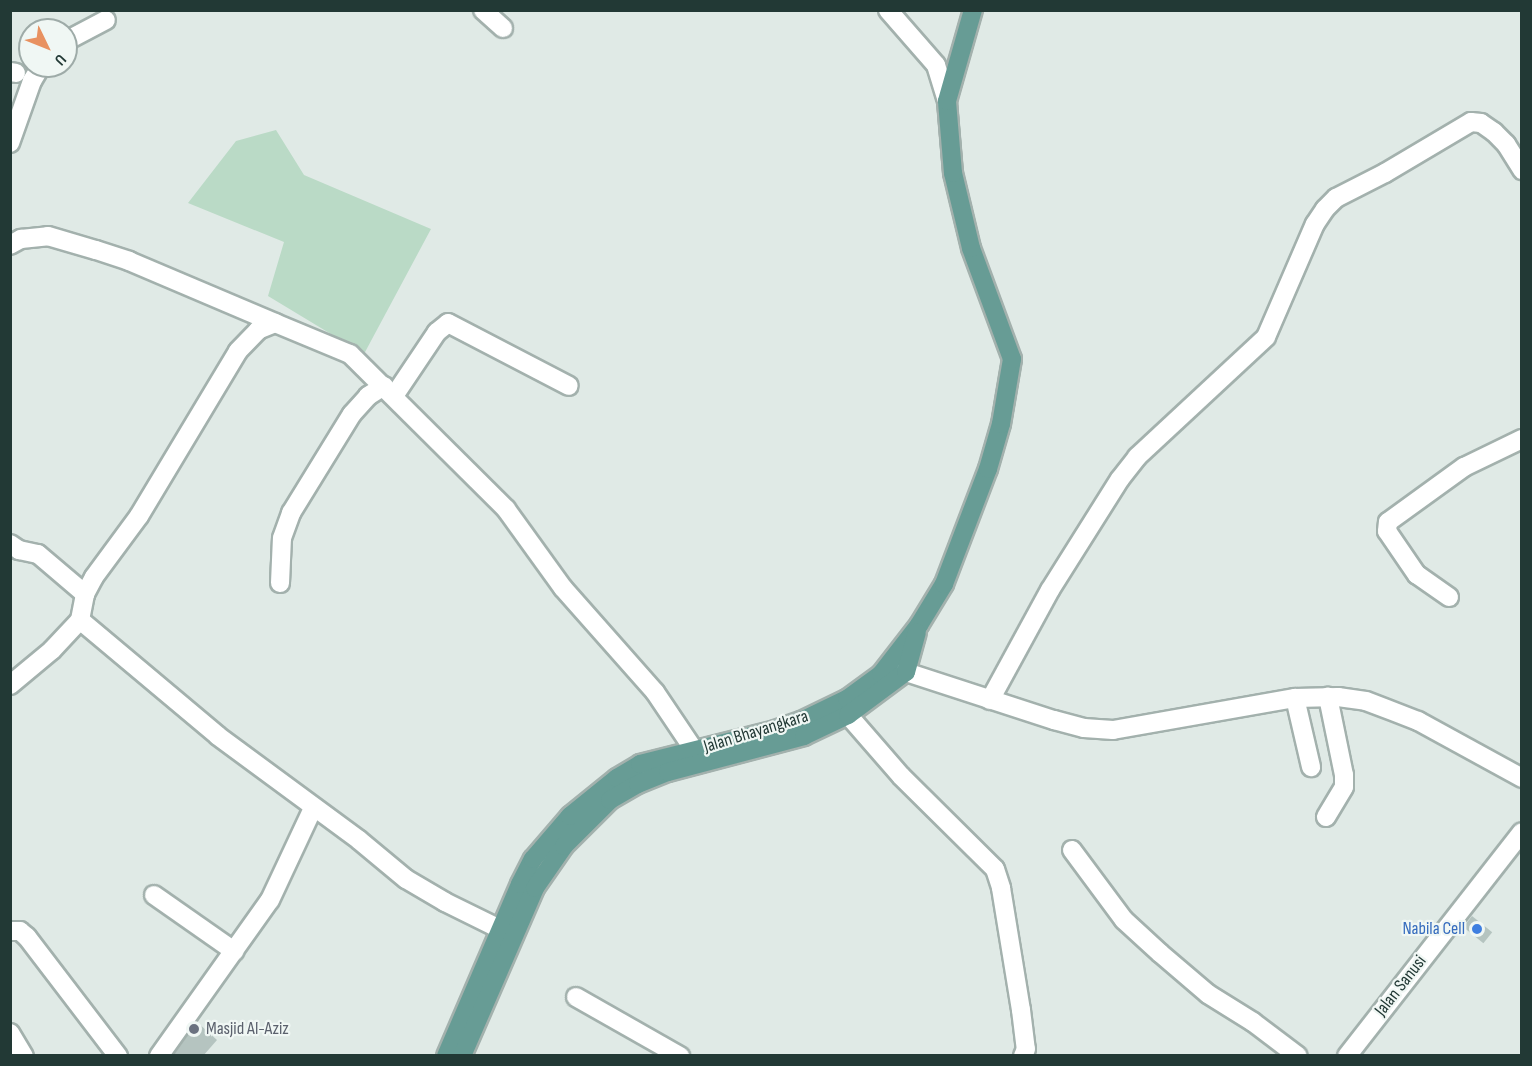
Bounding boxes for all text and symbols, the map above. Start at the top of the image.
north arrow [18,18,78,78]
text: U [50,50,70,69]
street label: Jalan Bhayangkara [701,706,811,758]
place label: Nabila Cell [1402,918,1465,940]
marker: Nabila Cell [1470,922,1484,936]
street label: Jalan Sanusi [1371,951,1431,1021]
place label: Masjid Al-Aziz [206,1018,289,1040]
marker: Masjid Al-Aziz [187,1022,201,1036]

